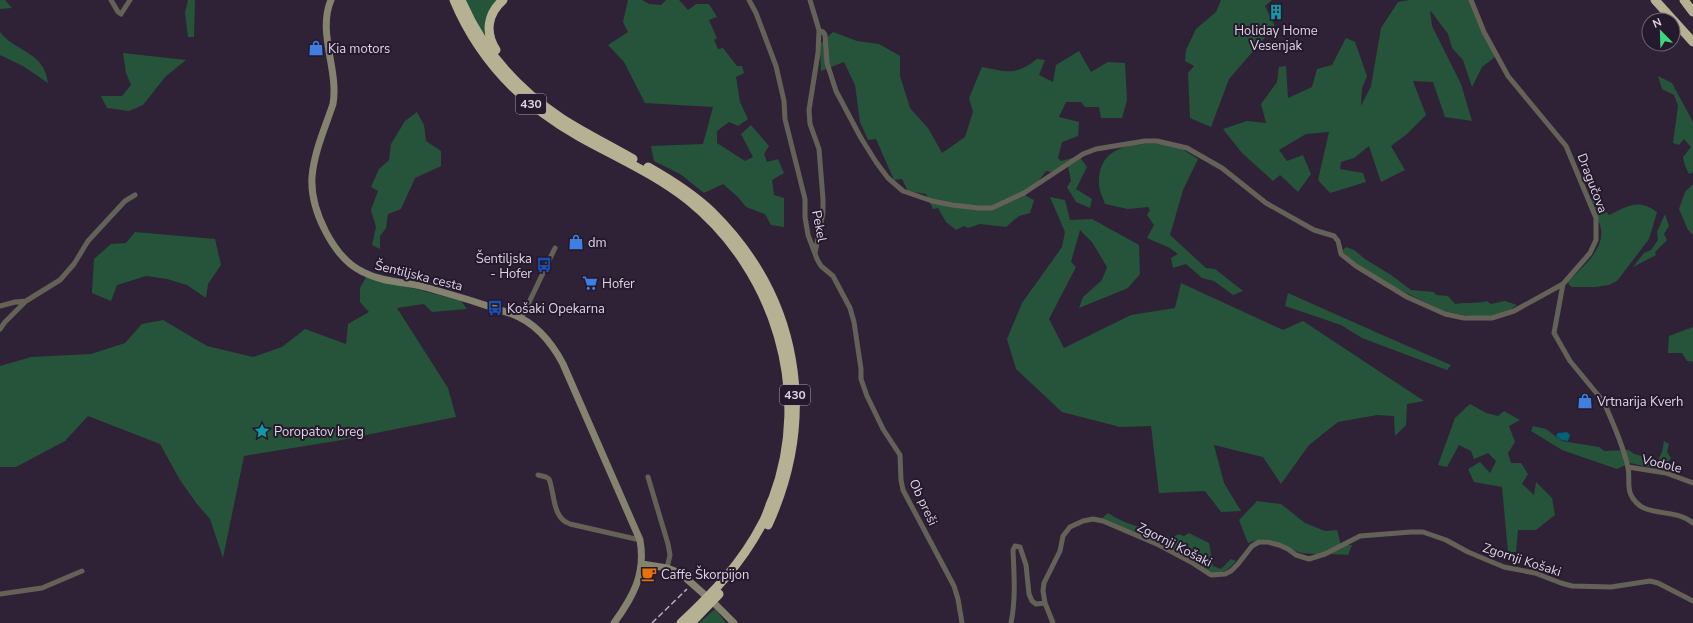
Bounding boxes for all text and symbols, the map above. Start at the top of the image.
building icon: Holiday Home Vesenjak [1267,3,1285,21]
north arrow [1641,12,1681,52]
text: N [1651,15,1664,32]
place label: Holiday Home Vesenjak [1234,22,1318,55]
shop icon: Kia motors [307,39,325,57]
place label: Kia motors [328,40,390,58]
road number: 430 [516,94,546,114]
street label: Dragučova [1572,151,1612,216]
street label: Pekel [807,209,831,244]
shop icon: dm [567,233,585,251]
place label: dm [588,234,607,252]
place label: Šentiljska - Hofer [476,249,532,283]
street label: Šentiljska cesta [373,255,465,296]
bus stop icon: Šentiljska - Hofer [535,256,553,274]
supermarket icon: Hofer [581,274,599,292]
place label: Hofer [602,275,635,293]
bus stop icon: Košaki Opekarna [486,299,504,317]
place label: Košaki Opekarna [507,300,605,318]
road number: 430 [780,385,810,405]
shop icon: Vrtnarija Kverh [1576,392,1594,410]
place label: Vrtnarija Kverh [1596,393,1683,411]
place icon: Poropatov breg [253,422,271,440]
place label: Poropatov breg [274,423,364,441]
street label: Vodole [1639,450,1684,478]
street label: Ob preši [905,476,942,529]
street label: Zgornji Košaki [1134,518,1215,571]
street label: Zgornji Košaki [1480,539,1563,581]
cafe icon: Caffe Škorpijon [640,565,658,583]
place label: Caffe Škorpijon [661,565,749,584]

